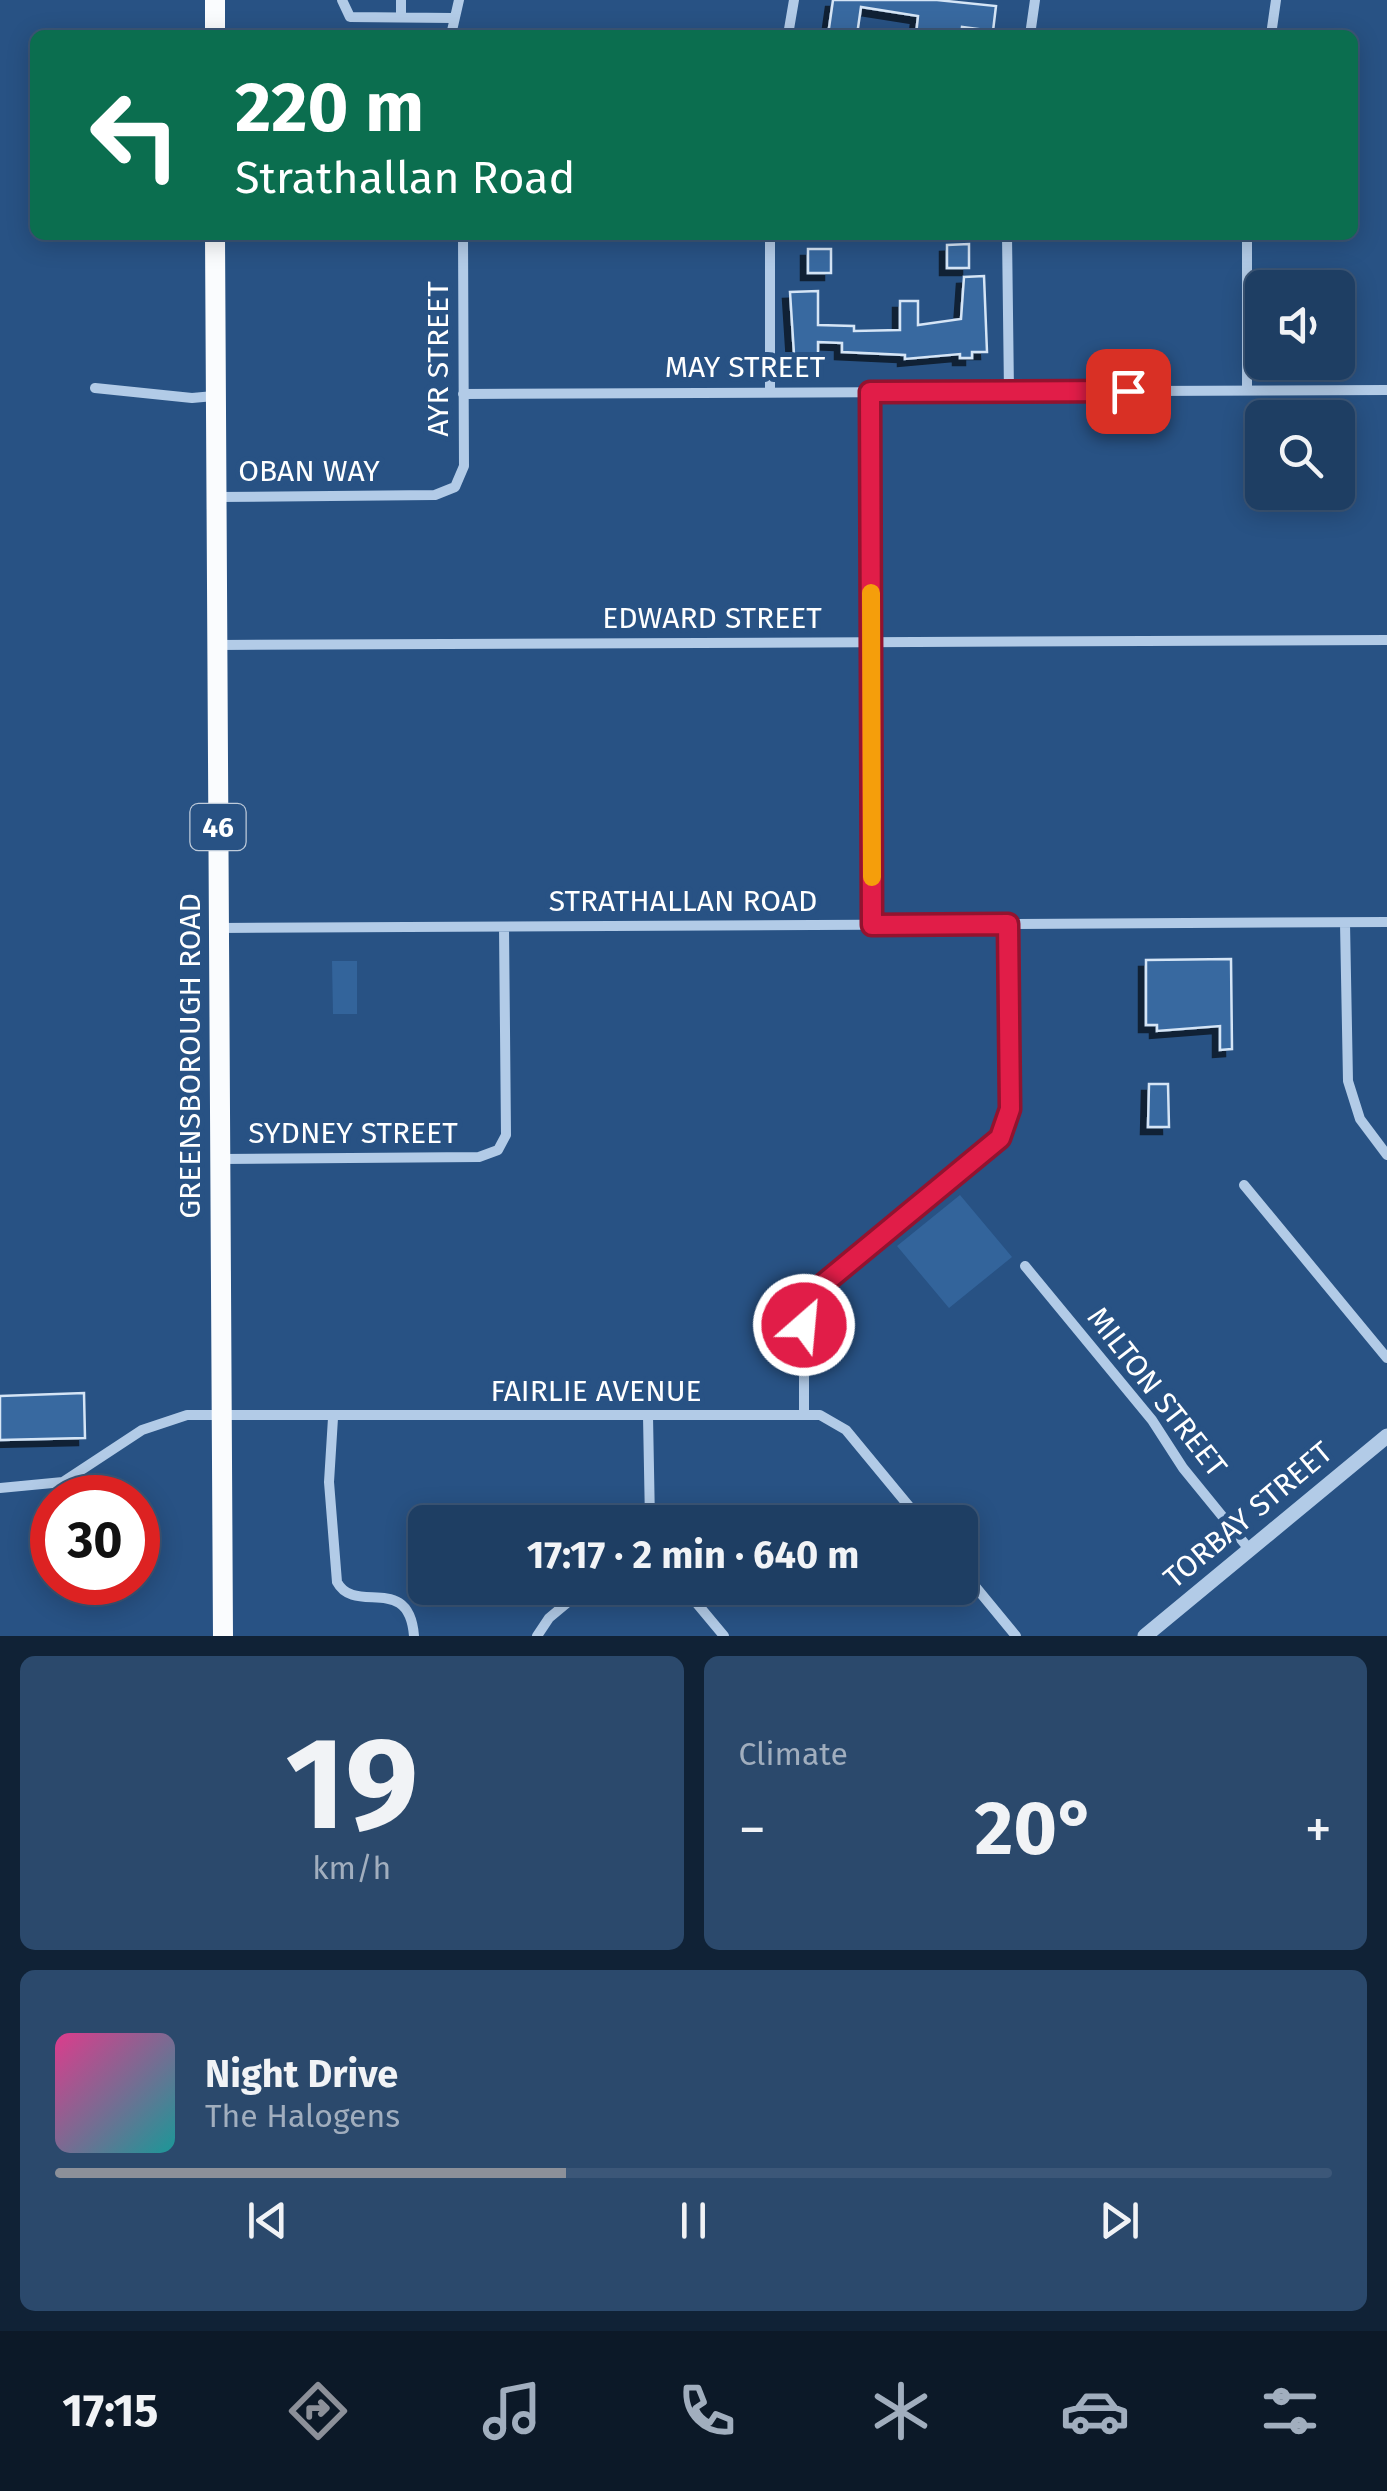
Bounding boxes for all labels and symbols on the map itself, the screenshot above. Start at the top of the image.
street label: AYR STREET [420,281,456,437]
street label: MAY STREET [665,349,826,385]
pin [1086,349,1171,434]
street label: OBAN WAY [238,453,380,489]
street label: EDWARD STREET [602,600,822,636]
road number: 46 [190,804,246,850]
street label: STRATHALLAN ROAD [549,883,817,919]
street label: GREENSBOROUGH ROAD [172,893,208,1219]
street label: SYDNEY STREET [248,1115,458,1151]
position arrow [752,1273,856,1377]
street label: MILTON STREET [1080,1300,1235,1484]
street label: FAIRLIE AVENUE [490,1373,702,1409]
street label: TORBAY STREET [1157,1434,1340,1596]
speed limit sign: 30 [30,1475,160,1605]

